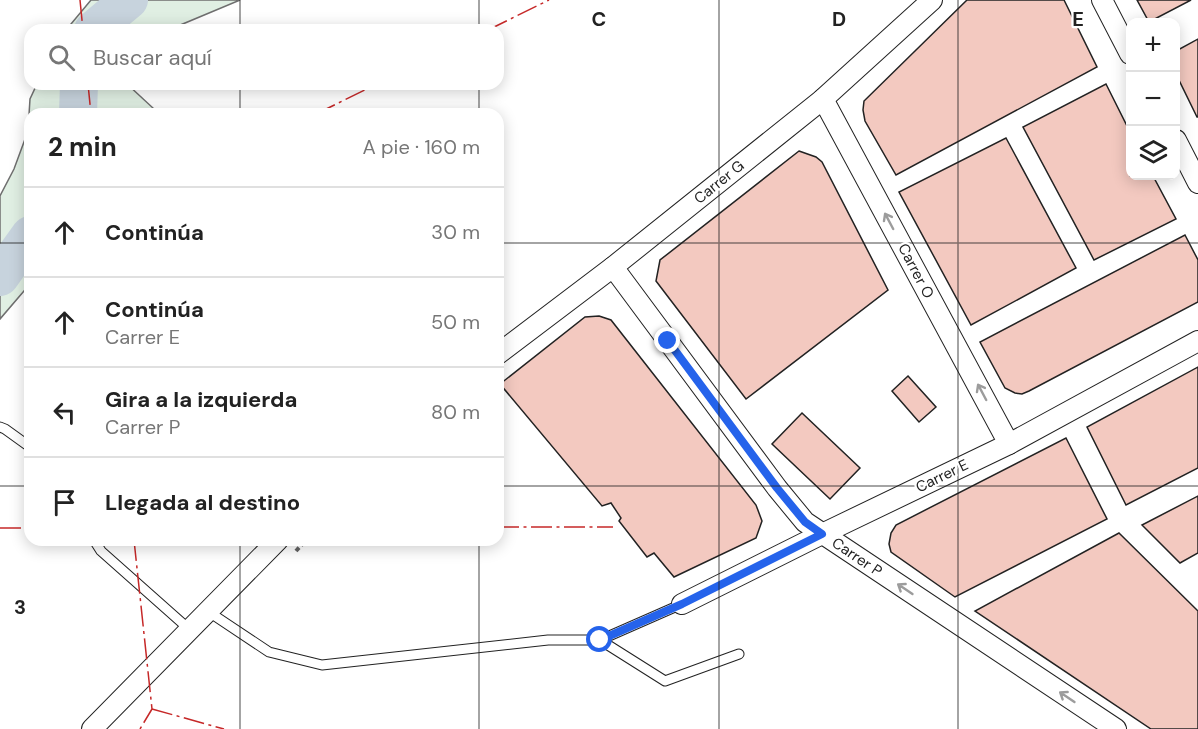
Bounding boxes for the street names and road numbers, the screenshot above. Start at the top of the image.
street label: Carrer G [690,156,748,208]
street label: Carrer O [893,240,939,302]
street label: Carrer E [912,455,972,497]
street label: Carrer P [828,533,886,581]

